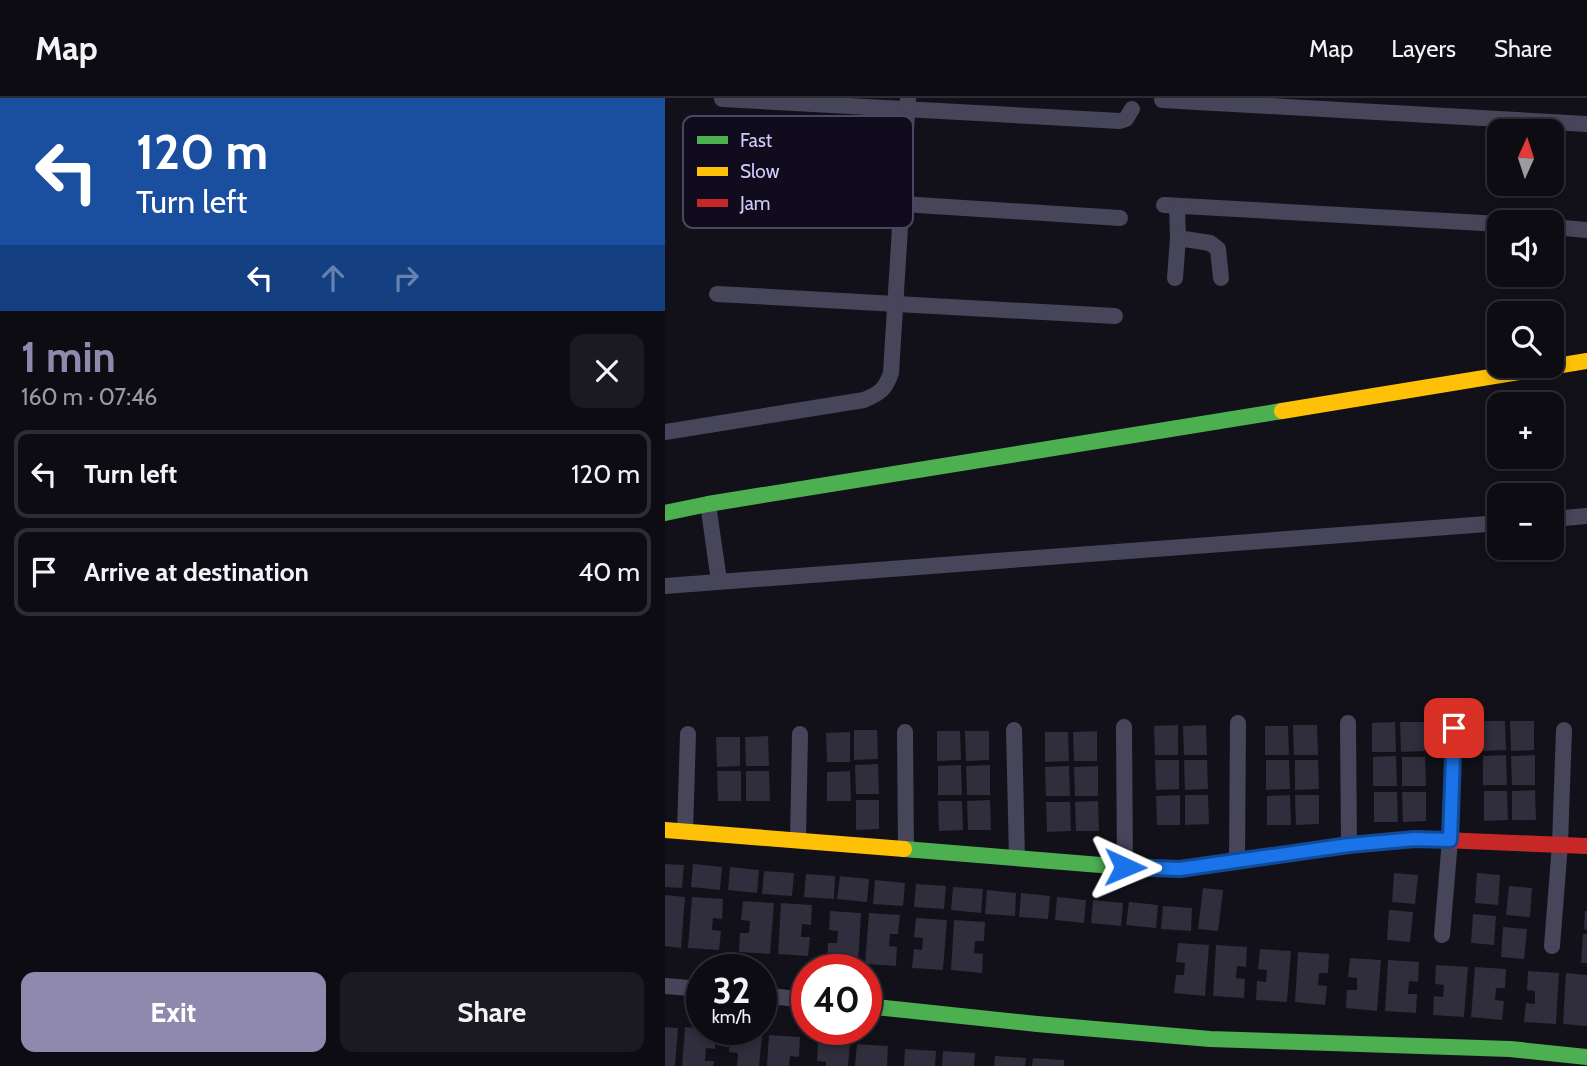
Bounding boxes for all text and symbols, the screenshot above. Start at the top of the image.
text: Map [35,28,98,68]
text: Map [1309,34,1353,63]
text: Layers [1391,34,1456,63]
text: Share [1494,34,1552,63]
legend [683,116,913,228]
north arrow [1487,119,1565,196]
map controls [1487,119,1564,560]
text: 120 m [136,122,268,181]
icon: left [21,126,112,217]
text: Fast [740,129,773,152]
text: Slow [740,160,780,183]
text: Turn left [136,182,247,221]
text: Jam [739,192,770,215]
button: sound [1487,210,1564,287]
icon: left [241,259,279,297]
icon: ahead [314,259,352,297]
icon: right [387,259,425,297]
button: search [1487,301,1564,378]
text: 1 min [21,331,116,383]
button: close [570,334,644,408]
text: 160 m · 07:46 [21,383,157,411]
button: + [1487,392,1564,469]
icon: left [25,455,63,493]
text: Turn left [84,458,177,490]
text: 120 m [571,458,640,490]
button: − [1487,483,1564,560]
icon: arrive [25,553,63,591]
text: Arrive at destination [84,556,309,588]
text: 40 m [578,556,640,588]
pin [1424,698,1484,758]
icon: arrive [1435,709,1473,747]
position arrow [1088,830,1162,904]
speed limit sign: 40 [791,954,882,1045]
text: 32 [713,969,750,1012]
button: Exit [21,972,326,1052]
button: Share [340,972,644,1052]
text: km/h [712,1006,751,1028]

